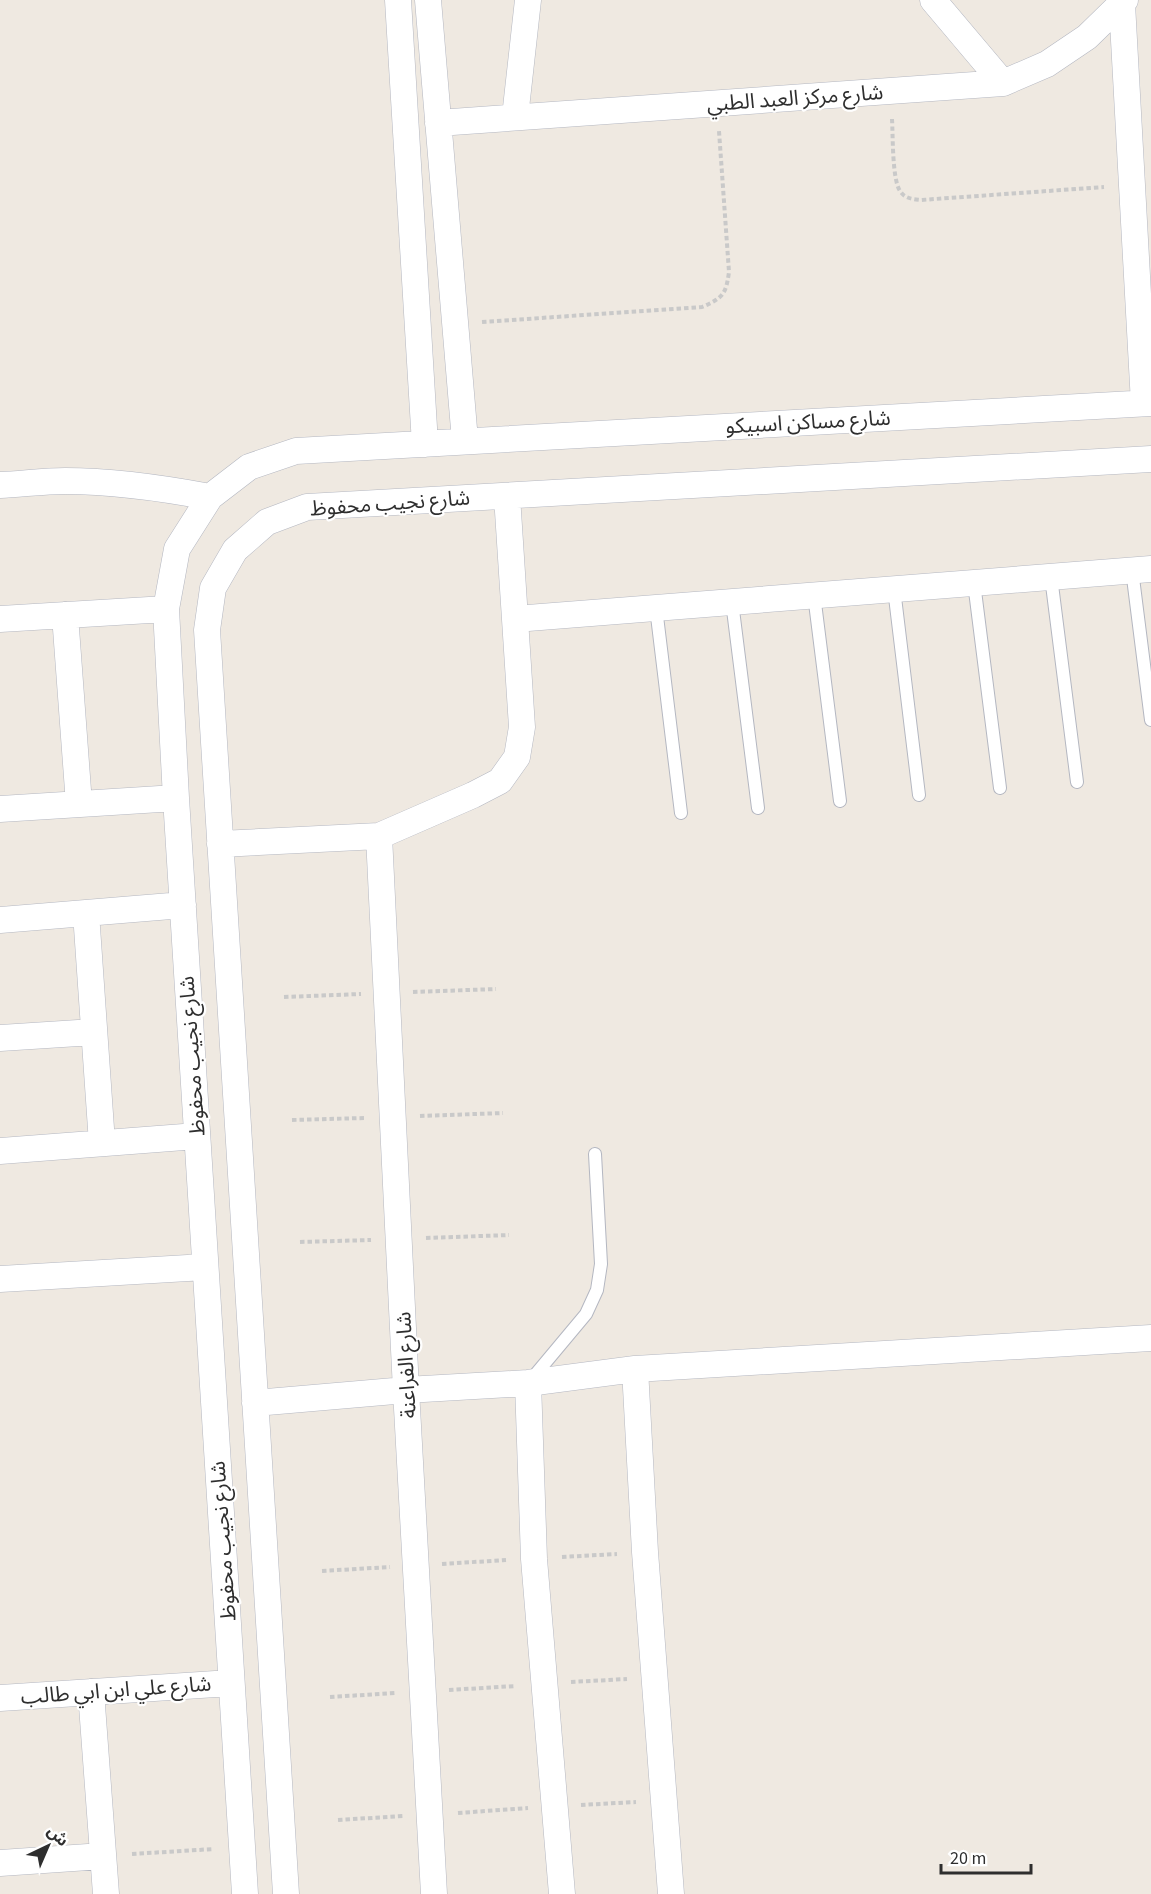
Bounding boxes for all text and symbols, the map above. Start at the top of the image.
street label: شارع مركز العبد الطبي [706,77,884,120]
street label: شارع مساكن اسبيكو [725,403,891,441]
street label: شارع نجيب محفوظ [309,482,471,524]
street label: شارع نجيب محفوظ [171,975,213,1137]
street label: شارع الفراعنة [388,1311,424,1419]
street label: شارع نجيب محفوظ [202,1460,244,1622]
street label: شارع علي ابن ابي طالب [20,1668,212,1712]
north arrow [18,1816,78,1876]
text: ش [42,1820,73,1852]
scale bar [941,1837,1031,1875]
text: 20 m [950,1846,986,1871]

